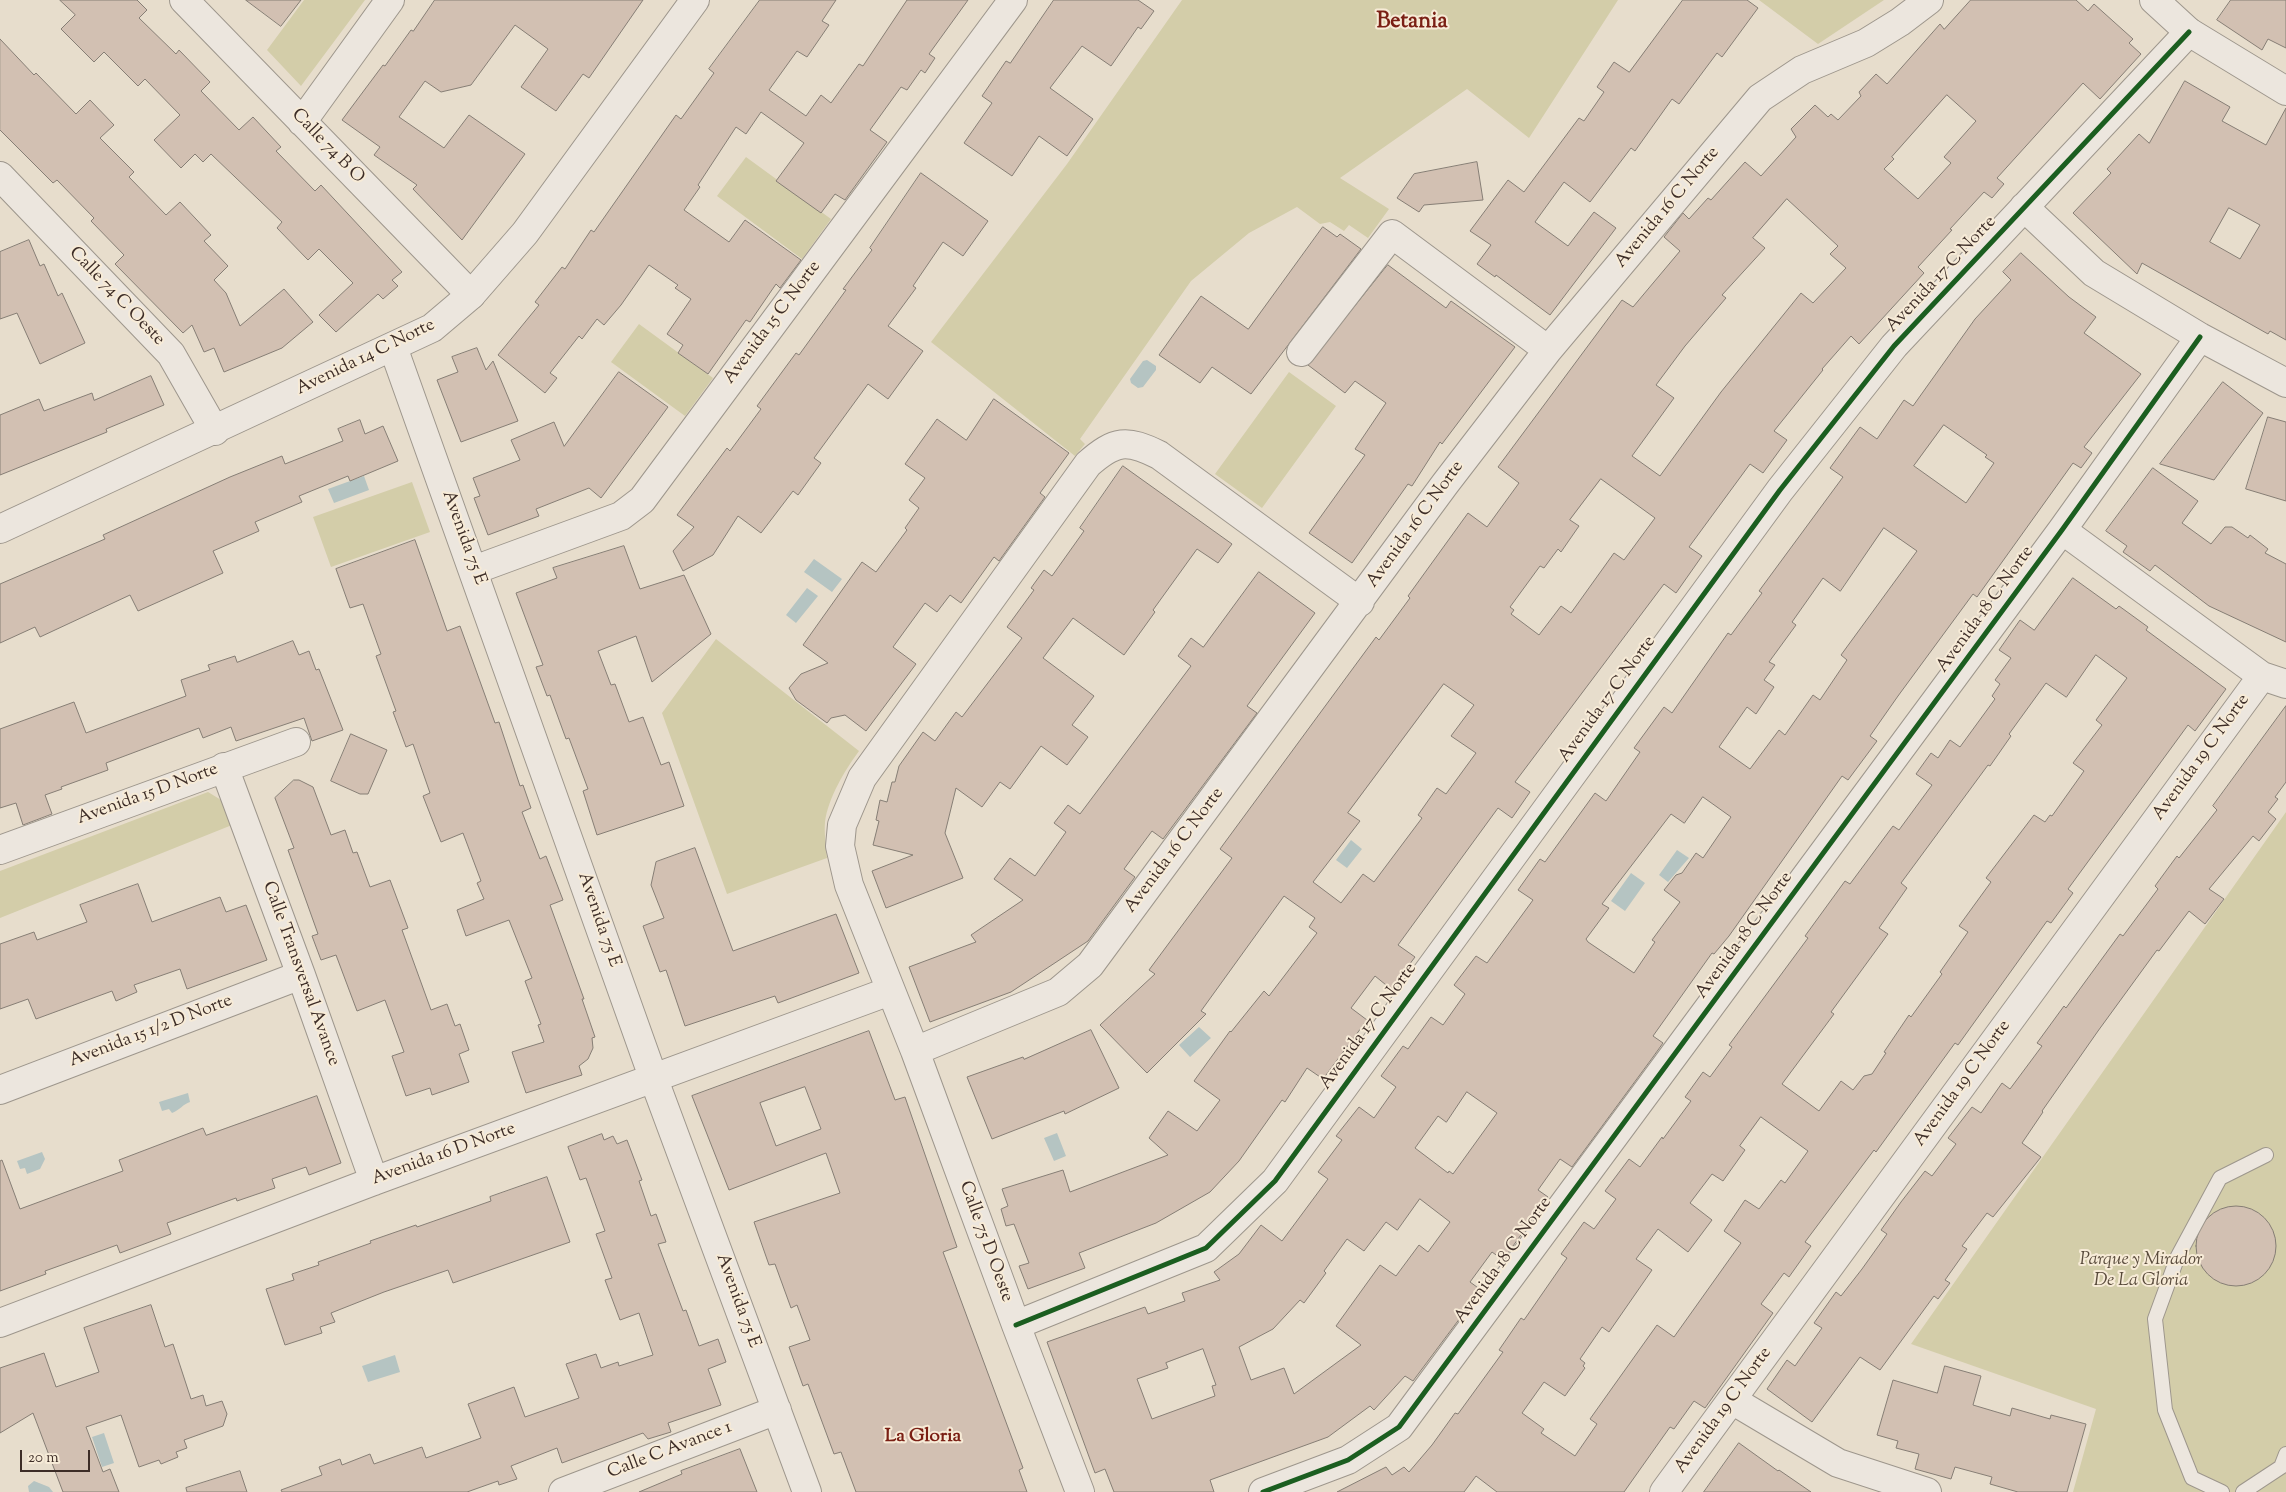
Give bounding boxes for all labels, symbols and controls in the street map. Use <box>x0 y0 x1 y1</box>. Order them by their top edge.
district label: Betania <box>1376 10 1448 36</box>
street label: Calle 74 B O <box>286 105 368 189</box>
street label: Avenida 16 C Norte <box>1611 143 1725 273</box>
street label: Avenida 17 C Norte <box>1882 212 2002 338</box>
street label: Calle 74 C Oeste <box>63 243 169 351</box>
street label: Avenida 15 C Norte <box>720 257 826 389</box>
street label: Avenida 14 C Norte <box>293 315 439 401</box>
street label: Avenida 16 C Norte <box>1363 457 1469 593</box>
street label: Avenida 75 E <box>436 488 490 588</box>
street label: Avenida 18 C Norte <box>1933 542 2039 678</box>
street label: Avenida 17 C Norte <box>1555 632 1661 768</box>
street label: Avenida 19 C Norte <box>2149 691 2255 825</box>
street label: Avenida 15 D Norte <box>75 759 221 831</box>
street label: Avenida 16 C Norte <box>1121 784 1229 918</box>
street label: Avenida 18 C Norte <box>1692 868 1798 1004</box>
street label: Avenida 75 E <box>572 870 624 970</box>
street label: Calle Transversal Avance <box>256 879 344 1069</box>
street label: Avenida 17 C Norte <box>1316 959 1422 1095</box>
street label: Avenida 15 1/2 D Norte <box>66 991 236 1073</box>
street label: Avenida 19 C Norte <box>1910 1017 2016 1151</box>
street label: Avenida 16 D Norte <box>369 1119 519 1191</box>
street label: Calle 75 D Oeste <box>953 1179 1017 1305</box>
street label: Avenida 18 C Norte <box>1451 1193 1557 1329</box>
park label: Parque y Mirador De La Gloria <box>2080 1250 2202 1292</box>
street label: Avenida 75 E <box>710 1251 764 1351</box>
street label: Avenida 19 C Norte <box>1671 1344 1777 1478</box>
street label: Calle C Avance 1 <box>605 1417 735 1485</box>
district label: La Gloria <box>885 1427 961 1449</box>
scale bar <box>22 1440 92 1472</box>
text: 20 m <box>28 1448 59 1469</box>

